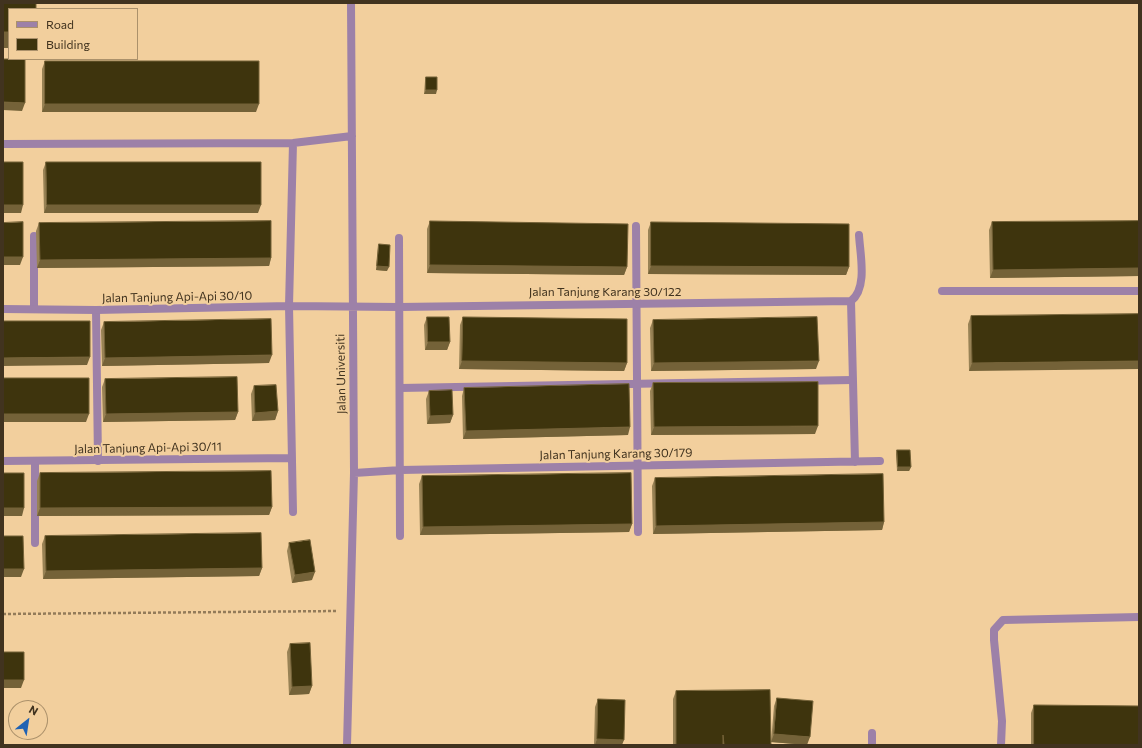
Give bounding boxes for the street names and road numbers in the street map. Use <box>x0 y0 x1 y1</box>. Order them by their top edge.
street label: Jalan Tanjung Karang 30/122 <box>529 285 681 299</box>
street label: Jalan Tanjung Api-Api 30/10 <box>102 288 252 306</box>
street label: Jalan Universiti <box>333 334 349 414</box>
street label: Jalan Tanjung Api-Api 30/11 <box>74 440 222 456</box>
street label: Jalan Tanjung Karang 30/179 <box>539 445 693 463</box>

